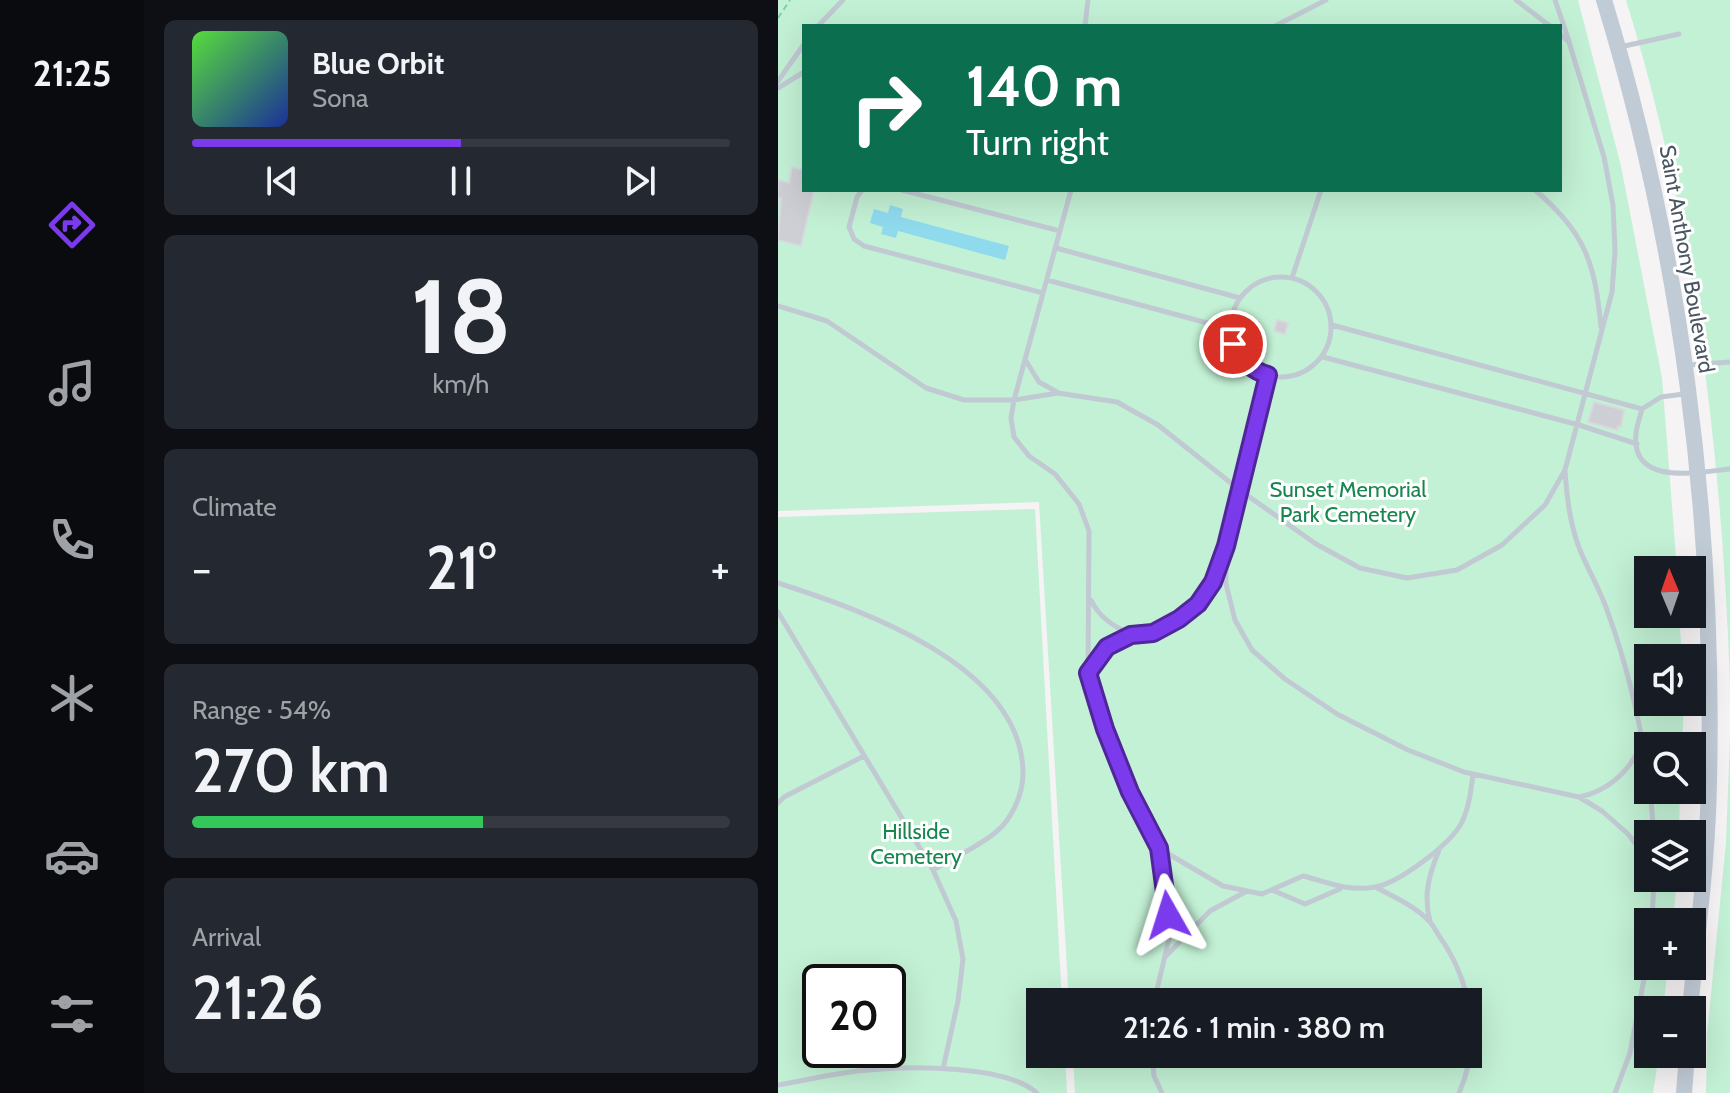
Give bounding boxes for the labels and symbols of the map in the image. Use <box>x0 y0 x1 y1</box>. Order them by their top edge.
street label: Saint Anthony Boulevard <box>1654 143 1720 375</box>
pin <box>1199 310 1267 378</box>
park label: Sunset Memorial Park Cemetery <box>1270 476 1427 528</box>
north arrow <box>1634 556 1706 628</box>
park label: Hillside Cemetery <box>870 818 962 870</box>
position arrow <box>1126 873 1210 957</box>
speed limit sign: 20 <box>802 964 906 1068</box>

